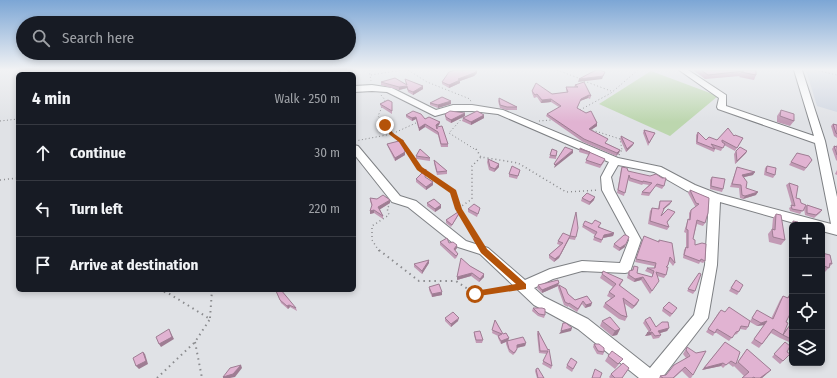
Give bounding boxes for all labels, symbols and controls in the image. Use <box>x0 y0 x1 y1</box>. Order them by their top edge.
search box <box>16 16 356 60</box>
icon: search <box>30 27 52 49</box>
text: Search here <box>62 29 134 47</box>
text: 4 min <box>32 88 71 109</box>
text: Walk · 250 m <box>275 91 340 106</box>
route end <box>376 116 394 134</box>
icon: ahead <box>32 142 54 164</box>
text: Continue <box>70 144 126 162</box>
text: 30 m <box>314 145 340 160</box>
icon: left <box>32 198 54 220</box>
text: Turn left <box>70 200 123 218</box>
text: 220 m <box>309 201 340 216</box>
map controls <box>789 222 825 366</box>
button: + <box>789 222 825 258</box>
icon: arrive <box>32 254 54 276</box>
text: Arrive at destination <box>70 256 198 274</box>
button: − <box>789 258 825 294</box>
route start <box>466 285 484 303</box>
button: locate <box>789 294 825 330</box>
button: layers <box>789 330 825 366</box>

